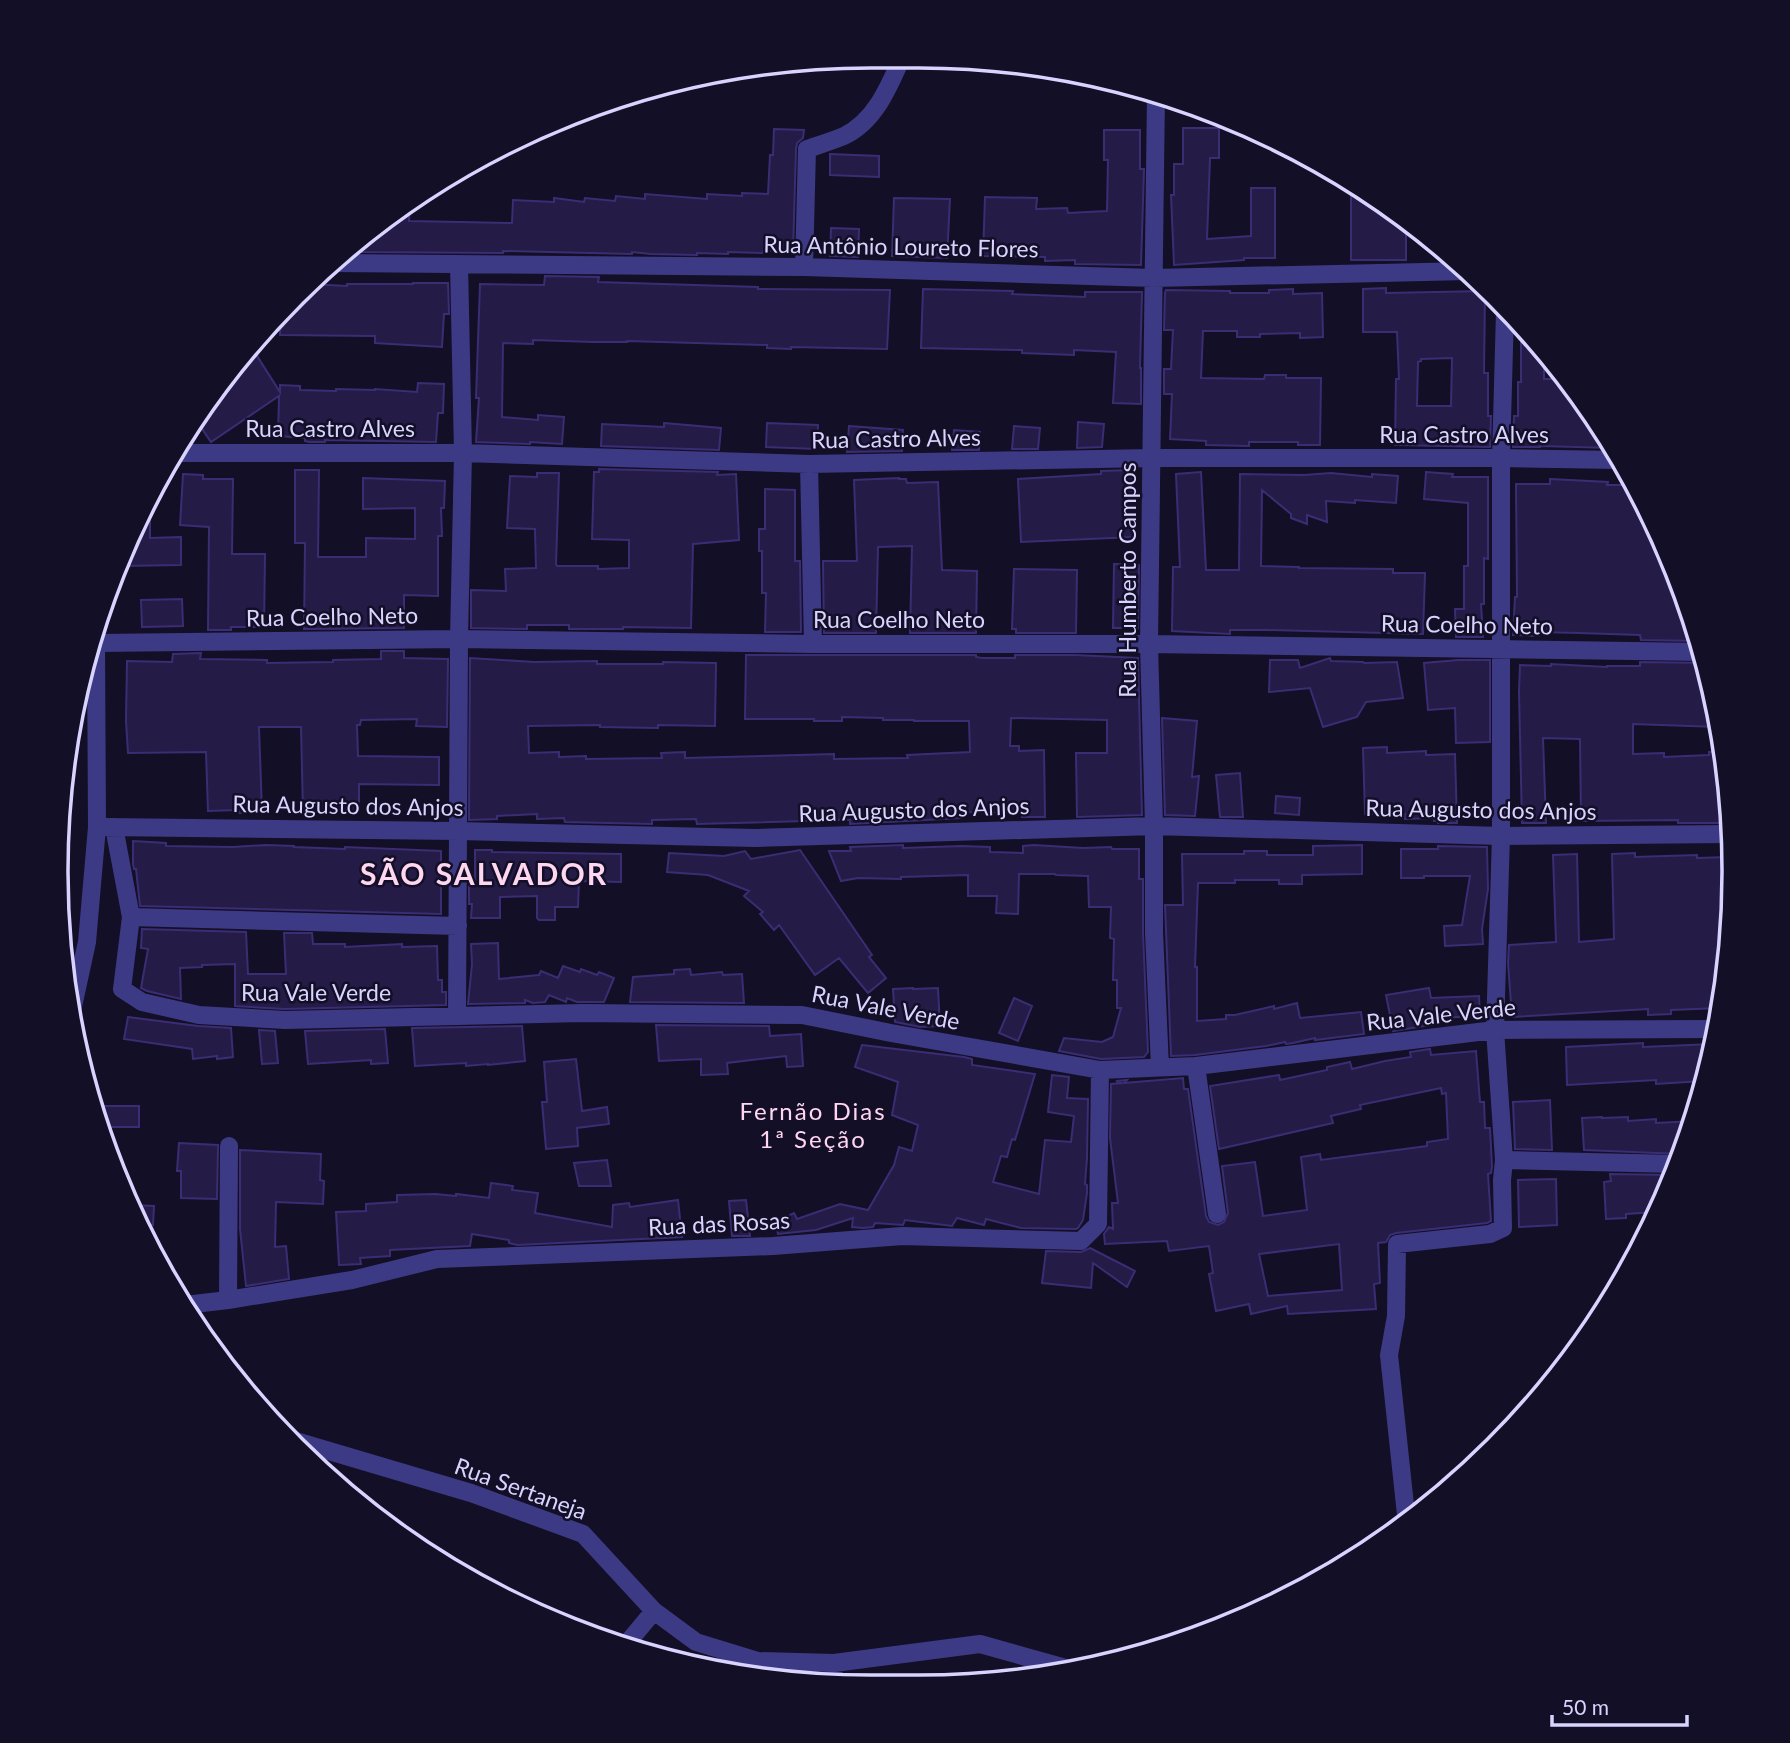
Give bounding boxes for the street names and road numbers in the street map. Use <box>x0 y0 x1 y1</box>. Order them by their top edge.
street label: Rua Antônio Loureto Flores <box>763 230 1039 262</box>
street label: Rua Castro Alves <box>245 414 415 442</box>
street label: Rua Castro Alves <box>1379 420 1549 448</box>
street label: Rua Castro Alves <box>811 423 981 453</box>
street label: Rua Humberto Campos <box>1113 462 1141 698</box>
street label: Rua Coelho Neto <box>246 601 418 631</box>
street label: Rua Coelho Neto <box>813 605 985 633</box>
street label: Rua Coelho Neto <box>1381 609 1553 639</box>
street label: Rua Augusto dos Anjos <box>232 789 464 821</box>
street label: Rua Augusto dos Anjos <box>798 791 1030 827</box>
street label: Rua Augusto dos Anjos <box>1365 793 1597 825</box>
street label: Rua Vale Verde <box>241 978 391 1006</box>
street label: Rua Vale Verde <box>810 979 962 1035</box>
street label: Rua Vale Verde <box>1365 992 1517 1036</box>
street label: Rua das Rosas <box>647 1205 791 1241</box>
street label: Rua Sertaneja <box>451 1451 591 1525</box>

